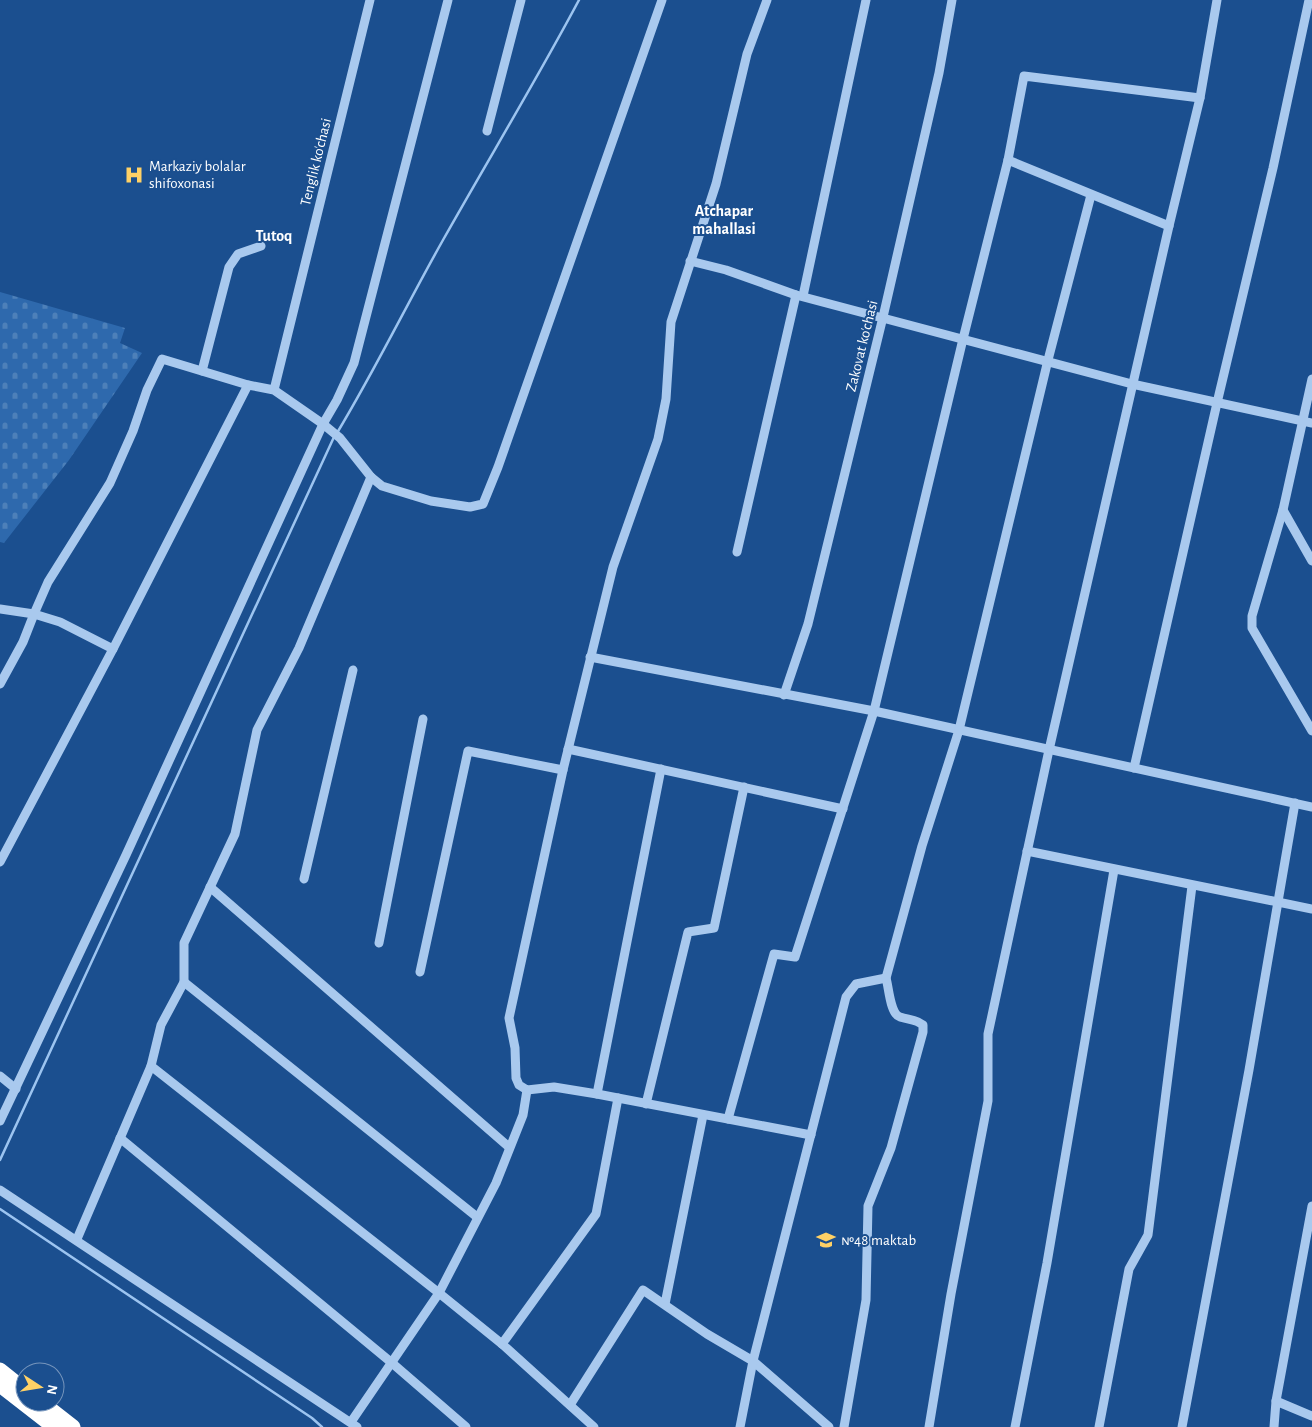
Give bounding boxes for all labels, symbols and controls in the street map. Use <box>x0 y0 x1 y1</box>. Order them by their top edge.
street label: Tenglik ko'chasi <box>298 117 334 207</box>
place label: Markaziy bolalar shifoxonasi <box>149 159 246 191</box>
hospital icon: Markaziy bolalar shifoxonasi <box>123 164 145 186</box>
district label: Atchapar mahallasi <box>692 203 756 237</box>
district label: Tutoq <box>256 228 292 244</box>
street label: Zakovat ko'chasi <box>843 299 881 393</box>
school or university icon: №48 maktab <box>815 1229 837 1251</box>
place label: №48 maktab <box>841 1233 916 1248</box>
north arrow <box>15 1362 65 1412</box>
text: N <box>44 1383 60 1396</box>

